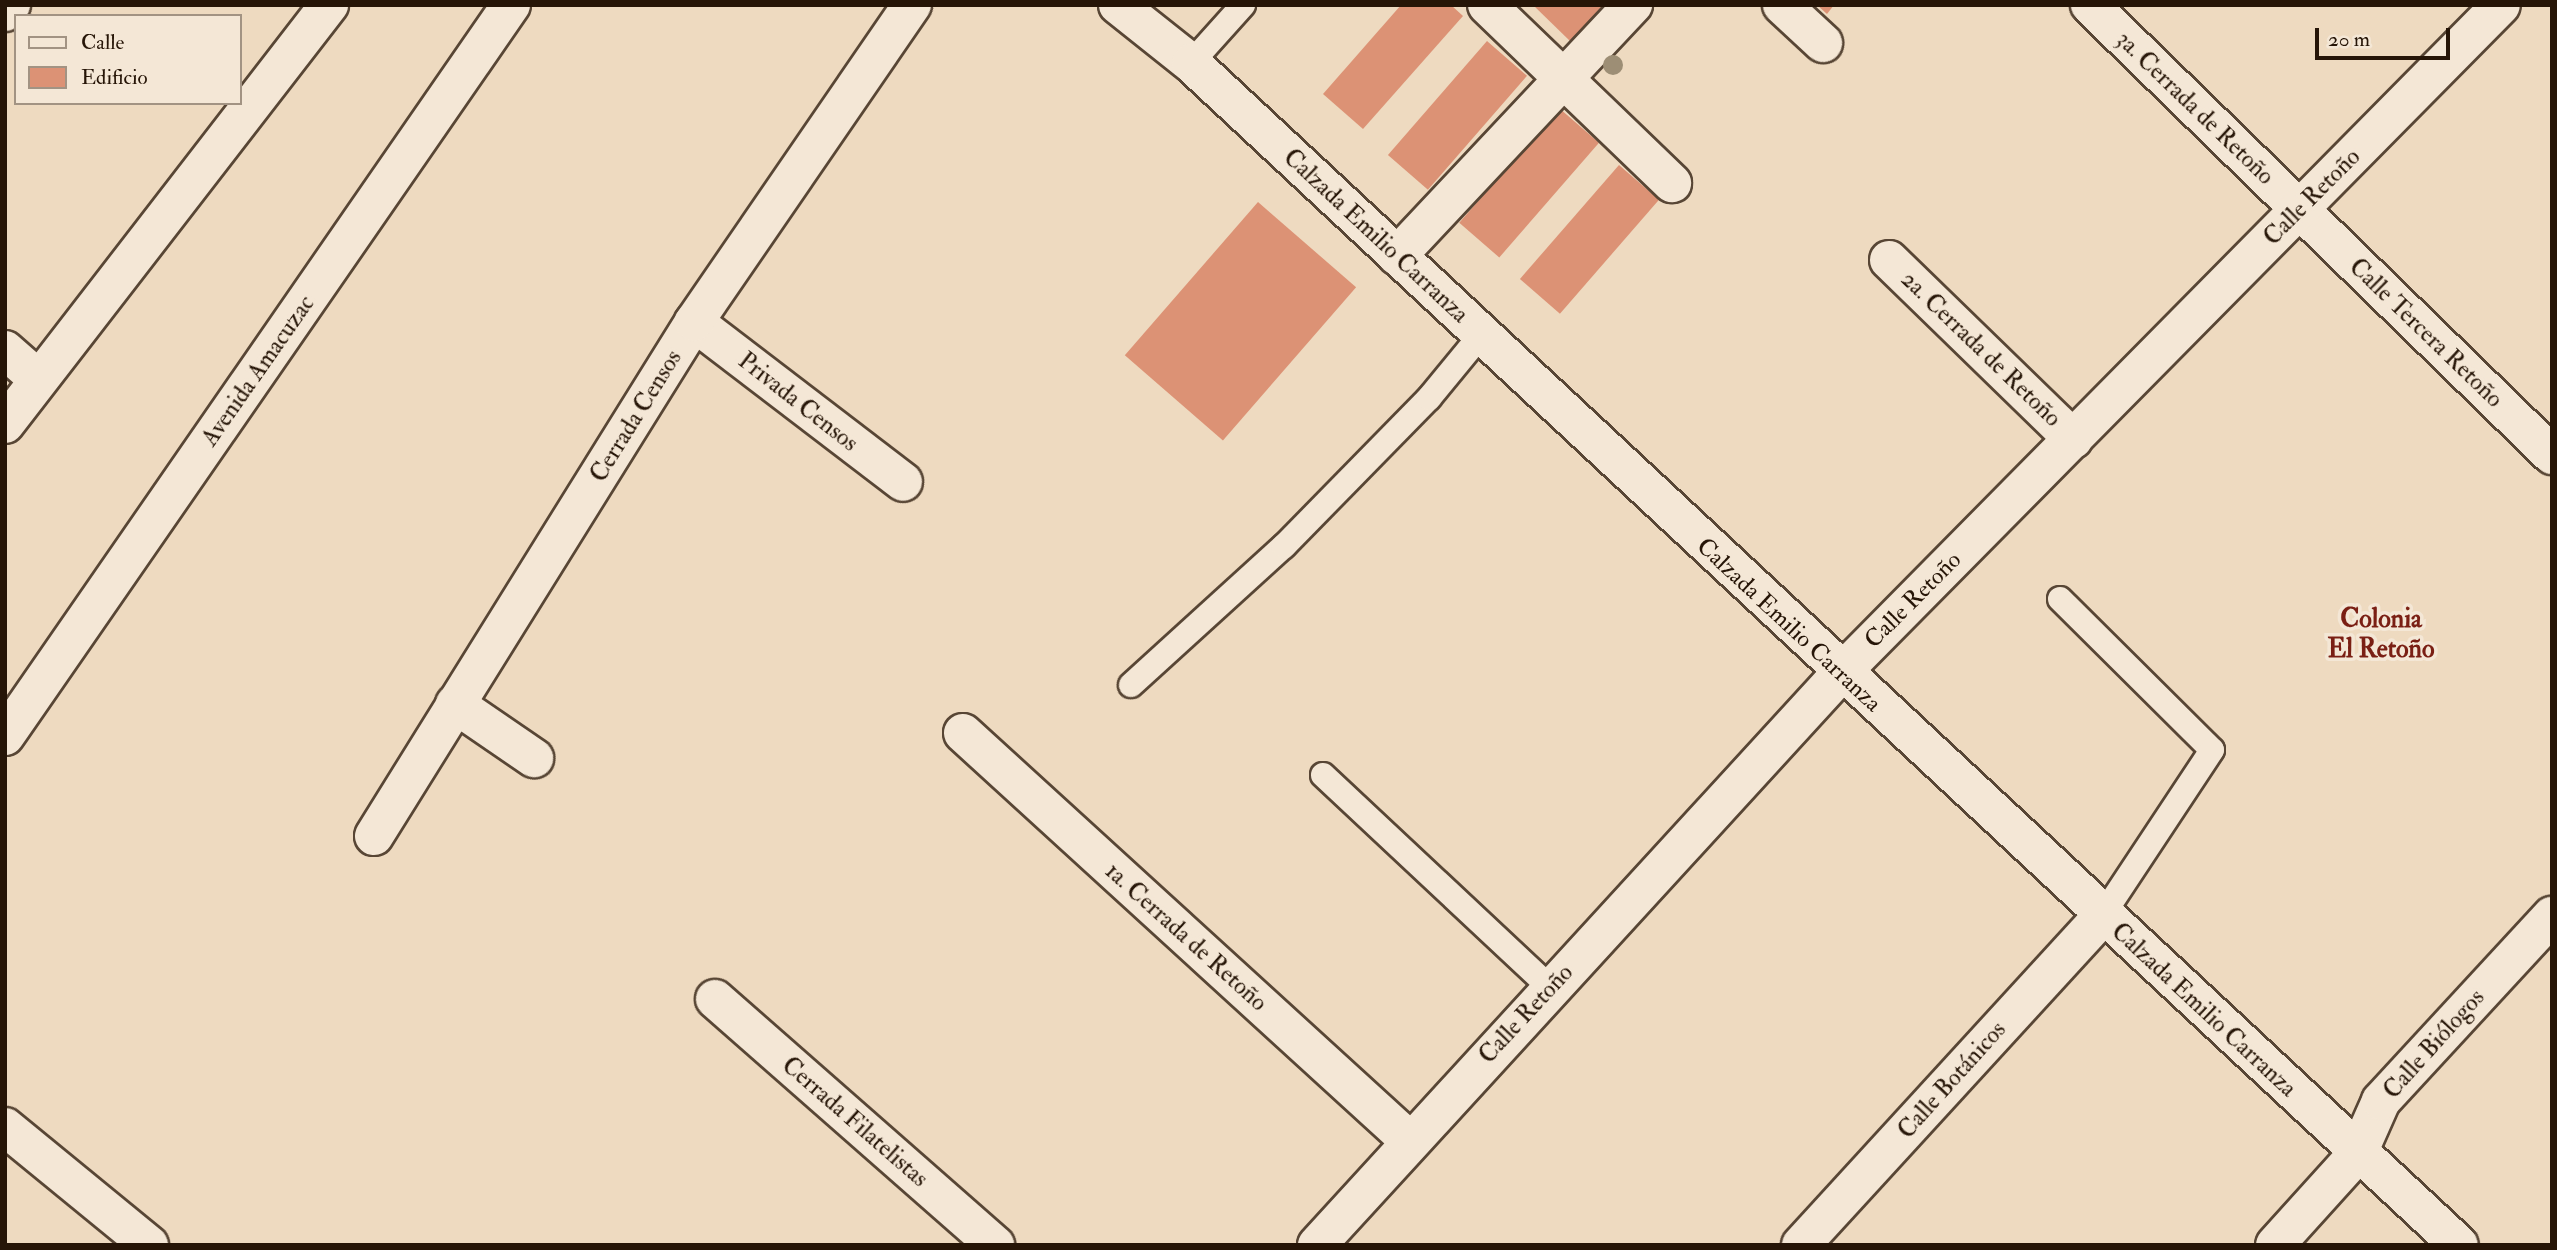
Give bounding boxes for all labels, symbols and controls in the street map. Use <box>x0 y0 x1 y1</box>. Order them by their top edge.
legend <box>14 14 242 105</box>
scale bar <box>2319 14 2454 58</box>
street label: 3a. Cerrada de Retoño <box>2110 25 2280 191</box>
text: 20 m <box>2328 26 2370 53</box>
text: Calle <box>81 29 124 56</box>
text: Edificio <box>81 64 148 91</box>
street label: Calzada Emilio Carranza <box>1278 143 1474 329</box>
street label: Calle Retoño <box>2258 143 2366 251</box>
street label: Calle Tercera Retoño <box>2343 252 2509 414</box>
street label: 2a. Cerrada de Retoño <box>1895 265 2067 433</box>
street label: Avenida Amacuzac <box>195 290 321 452</box>
street label: Cerrada Censos <box>584 345 688 487</box>
street label: Privada Censos <box>732 346 864 458</box>
street label: Calzada Emilio Carranza <box>1691 532 1887 718</box>
street label: Calle Retoño <box>1859 546 1967 654</box>
district label: Colonia El Retoño <box>2328 604 2434 666</box>
street label: 1a. Cerrada de Retoño <box>1099 857 1273 1017</box>
street label: Calzada Emilio Carranza <box>2106 917 2302 1103</box>
street label: Calle Retoño <box>1473 959 1579 1069</box>
street label: Calle Biólogos <box>2377 983 2491 1105</box>
street label: Calle Botánicos <box>1892 1016 2012 1144</box>
street label: Cerrada Filatelistas <box>776 1051 934 1193</box>

